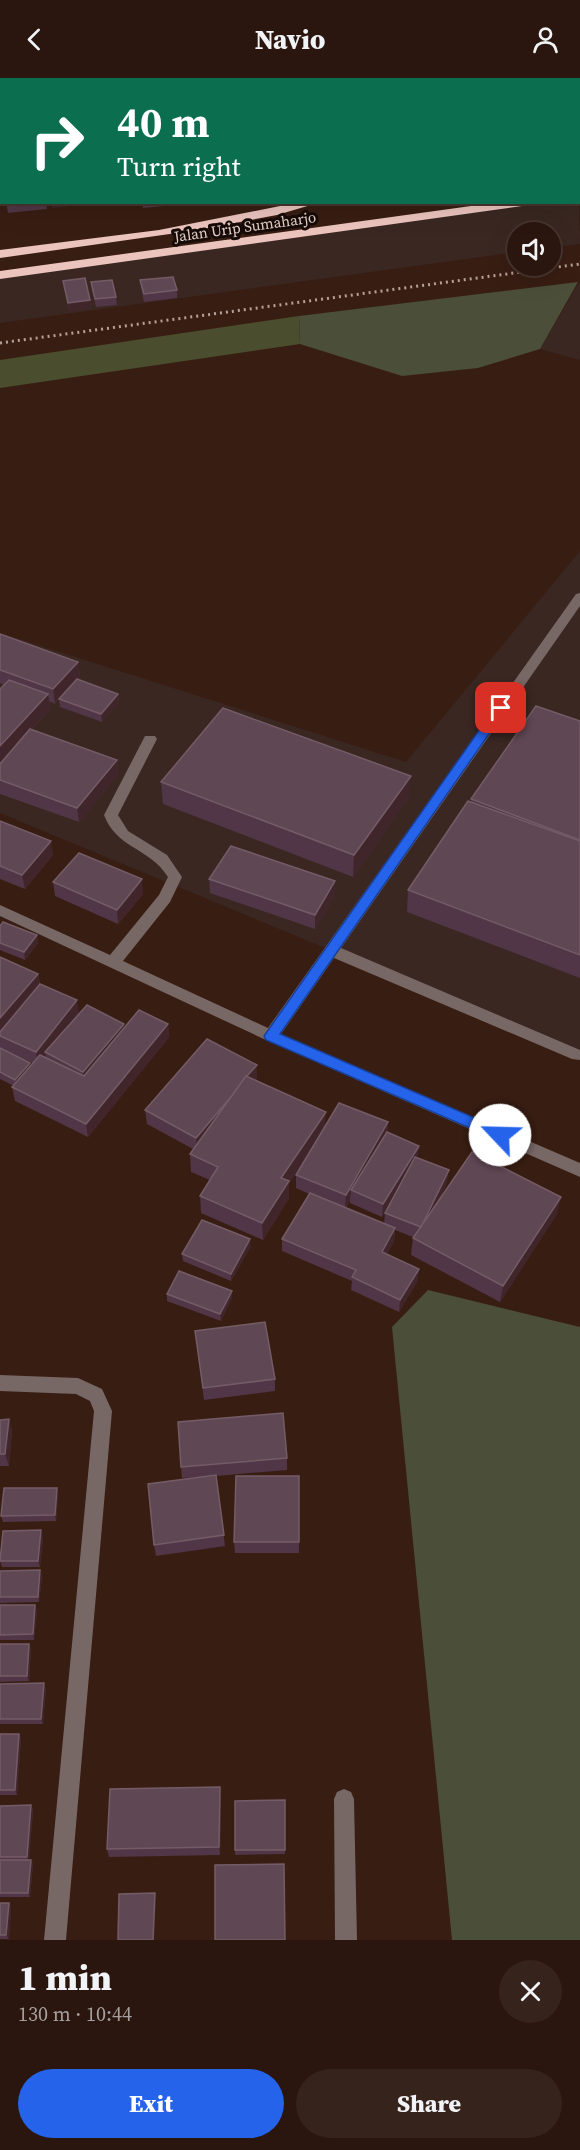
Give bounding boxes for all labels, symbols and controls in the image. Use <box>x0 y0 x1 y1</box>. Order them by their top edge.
text: Navio <box>255 21 325 58</box>
icon: back <box>18 23 51 56</box>
icon: person <box>529 23 562 56</box>
text: 40 m <box>117 93 210 151</box>
icon: right <box>18 102 96 180</box>
text: Turn right <box>117 148 241 185</box>
street label: Jalan Urip Sumaharjo <box>171 206 317 247</box>
map controls <box>507 222 561 276</box>
button: sound <box>507 222 561 276</box>
pin <box>475 682 526 733</box>
icon: arrive <box>484 691 517 724</box>
position arrow <box>468 1103 532 1167</box>
text: 1 min <box>18 1953 112 2002</box>
button: close <box>499 1960 562 2023</box>
text: 130 m · 10:44 <box>18 2000 132 2028</box>
button: Exit <box>18 2069 284 2138</box>
button: Share <box>296 2069 562 2138</box>

